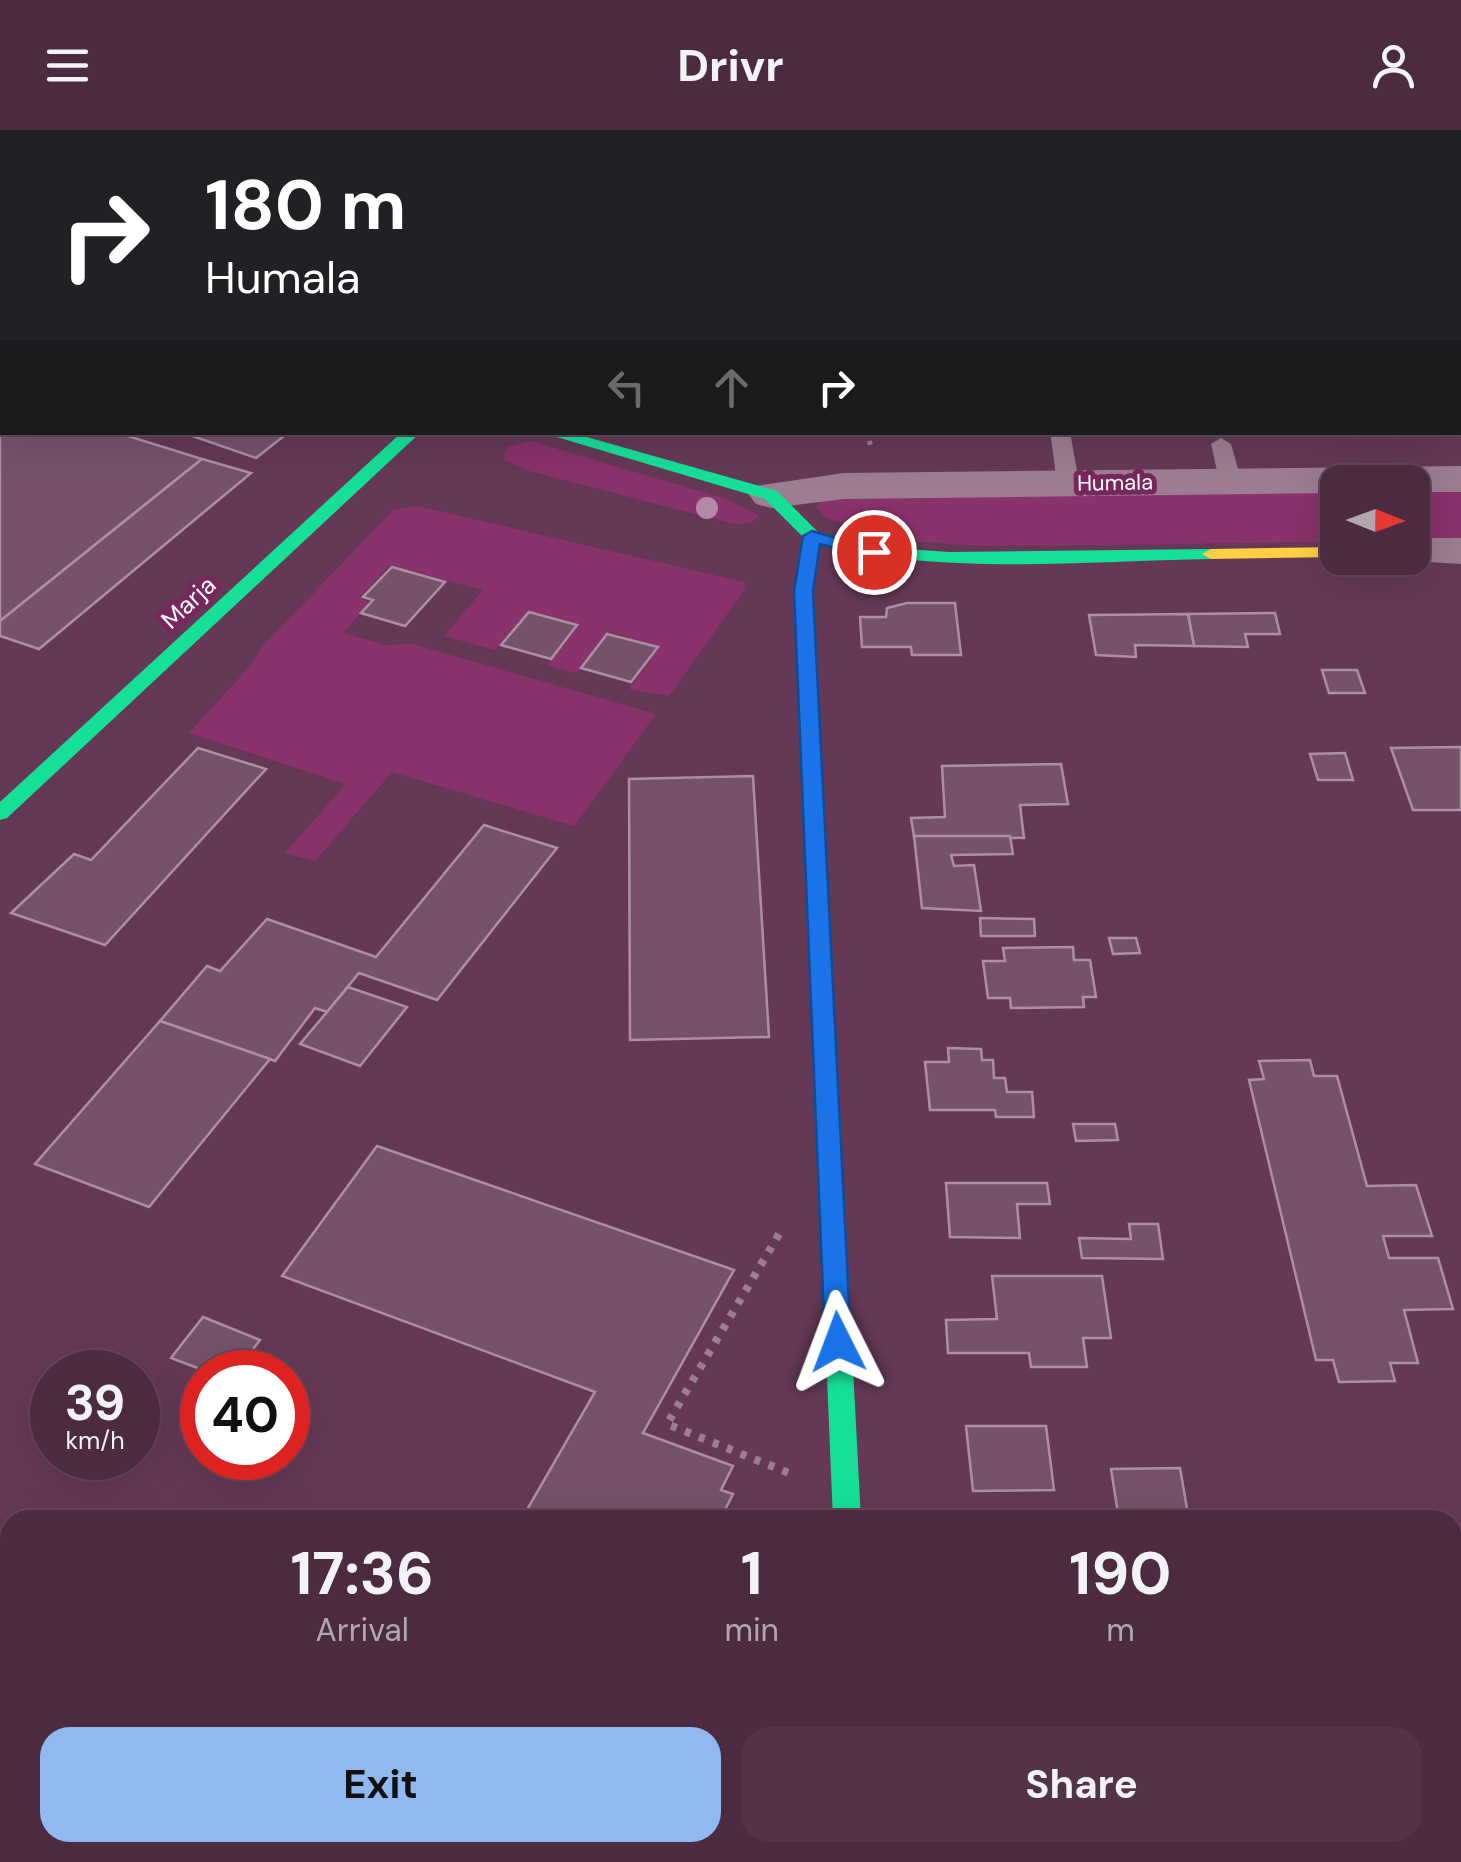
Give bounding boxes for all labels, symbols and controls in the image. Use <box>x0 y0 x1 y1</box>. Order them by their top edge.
text: Drivr <box>677 36 784 95</box>
icon: menu <box>40 38 95 93</box>
icon: person <box>1366 38 1421 93</box>
text: 180 m <box>205 160 406 251</box>
icon: right <box>40 170 170 300</box>
text: Humala <box>205 248 361 307</box>
icon: left <box>599 360 654 415</box>
icon: ahead <box>704 360 759 415</box>
icon: right <box>809 360 864 415</box>
north arrow <box>1320 465 1430 575</box>
map controls <box>1320 465 1430 575</box>
street label: Humala <box>1077 467 1153 498</box>
pin <box>832 510 917 595</box>
icon: arrive <box>847 525 902 580</box>
street label: Marja <box>154 569 223 636</box>
position arrow <box>786 1290 890 1394</box>
speed limit sign: 40 <box>180 1350 310 1480</box>
text: 39 <box>65 1370 125 1436</box>
text: km/h <box>65 1424 125 1457</box>
text: 17:36 <box>290 1534 434 1613</box>
text: 1 <box>741 1534 763 1613</box>
text: 190 <box>1069 1534 1172 1613</box>
text: Arrival <box>316 1609 409 1651</box>
text: min <box>724 1609 779 1651</box>
text: m <box>1106 1609 1135 1651</box>
button: Exit <box>40 1727 721 1842</box>
button: Share <box>741 1727 1422 1842</box>

